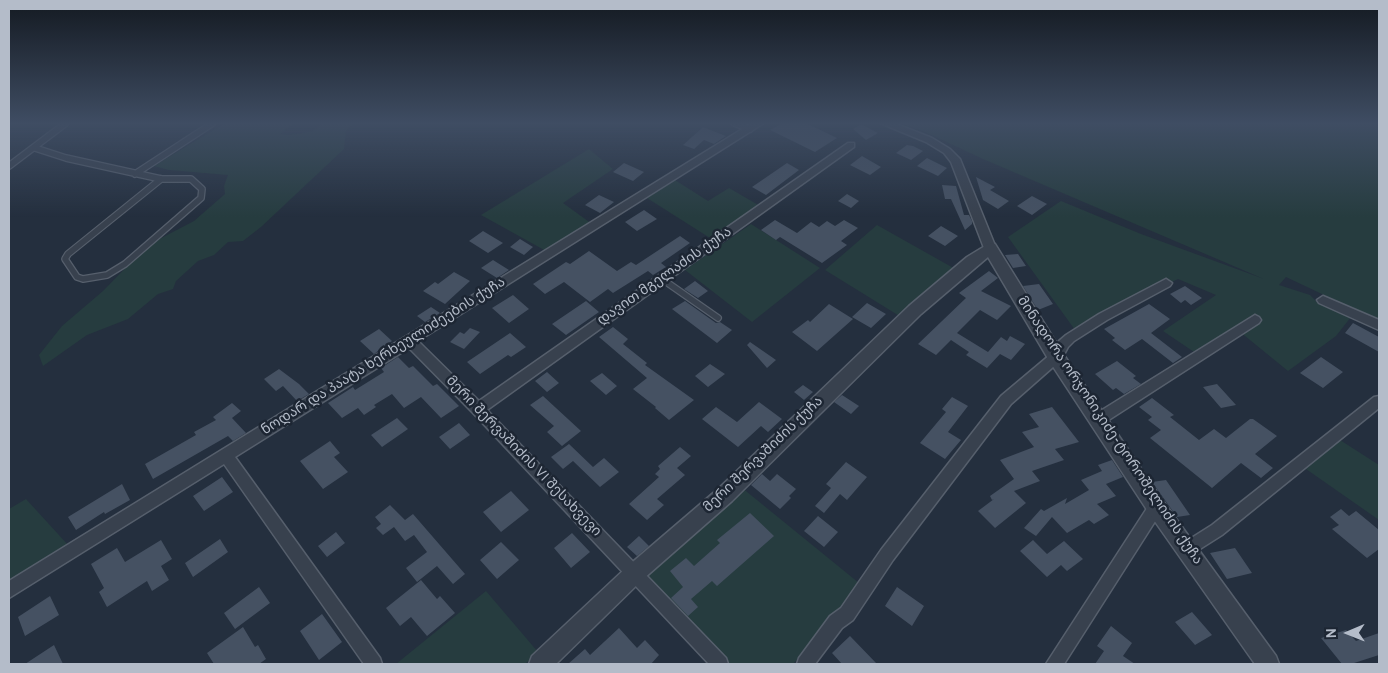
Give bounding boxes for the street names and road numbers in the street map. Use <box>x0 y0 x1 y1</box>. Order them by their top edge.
street label: დავით მგელაძის ქუჩა <box>595 224 735 330</box>
street label: ნოდარ და პაატა ხერხეულიძეების ქუჩა <box>259 275 509 439</box>
street label: მინადორა ორჯონიკიძე-ტოროშელიძის ქუჩა <box>1013 294 1205 568</box>
street label: მერი შერვაშიძის VI შესახვევი <box>442 373 604 541</box>
street label: მერი შერვაშიძის ქუჩა <box>701 394 827 516</box>

